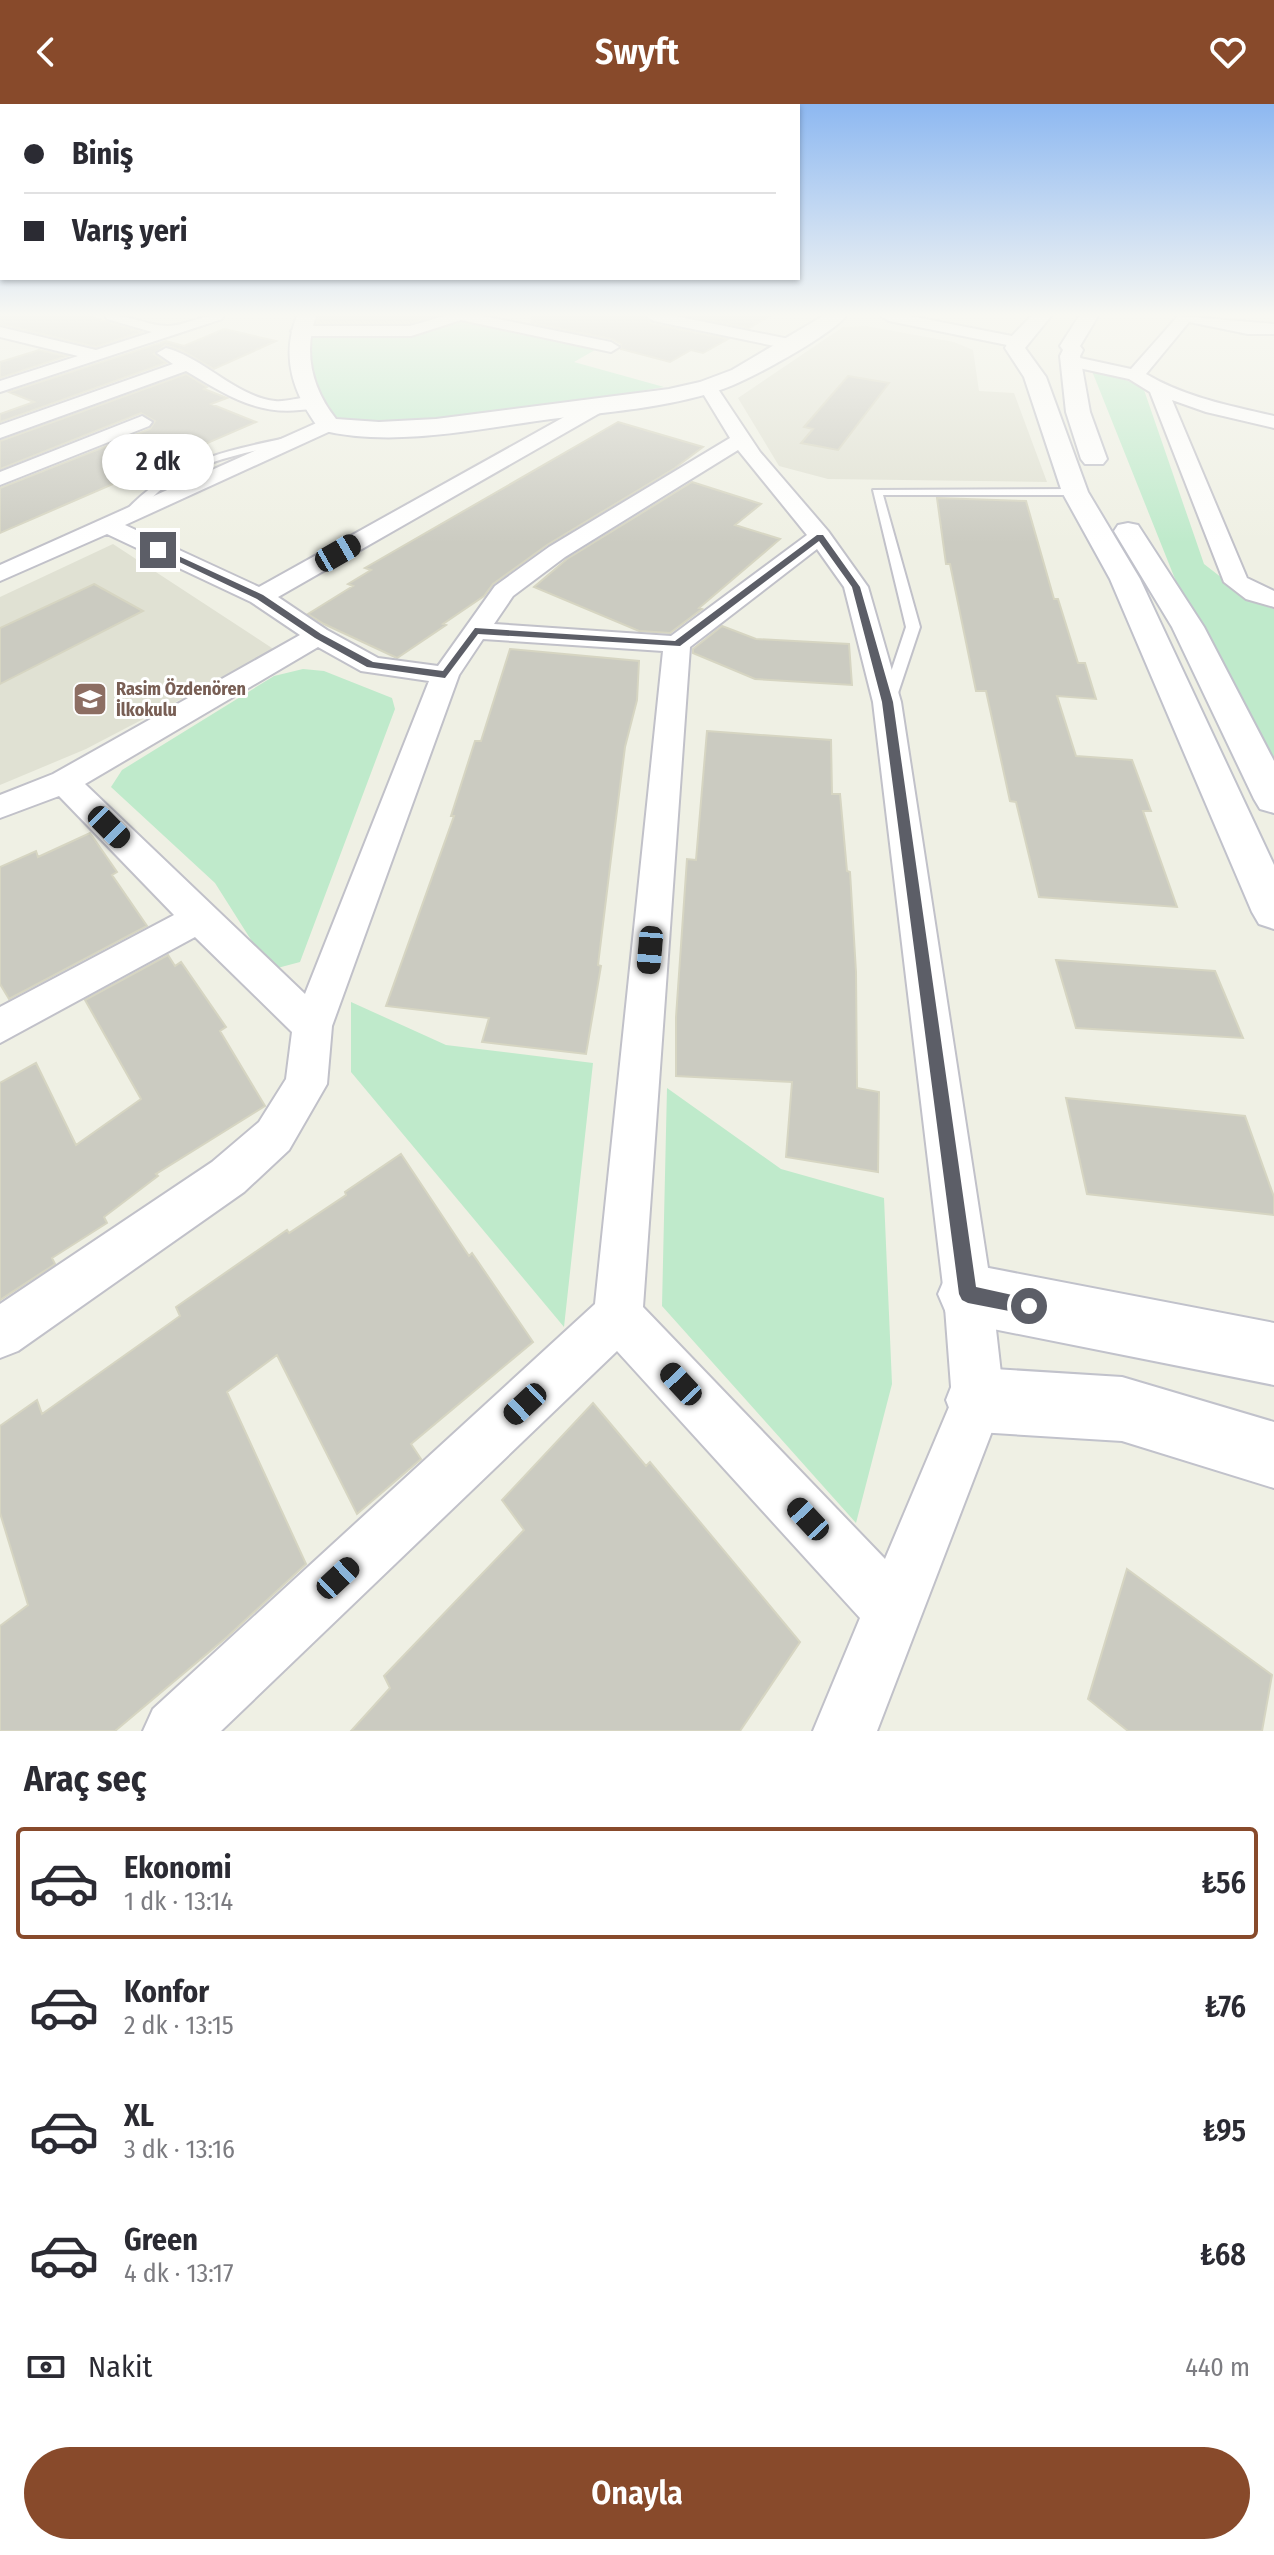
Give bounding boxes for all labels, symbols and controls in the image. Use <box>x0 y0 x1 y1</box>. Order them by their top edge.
icon: back <box>24 30 68 74</box>
text: Swyft <box>595 30 679 74</box>
icon: heart <box>1206 30 1250 74</box>
text: Biniş <box>72 136 133 172</box>
text: Varış yeri <box>72 213 188 249</box>
callout: 2 dk <box>102 434 214 490</box>
text: 2 dk <box>136 446 180 477</box>
car <box>311 531 365 575</box>
route end <box>140 532 176 568</box>
place label: Rasim Özdenören İlkokulu <box>116 678 246 721</box>
school or university icon: Rasim Özdenören İlkokulu <box>71 680 109 718</box>
car <box>84 802 134 852</box>
car <box>636 925 664 975</box>
route start <box>1011 1288 1047 1324</box>
car <box>656 1358 706 1410</box>
car <box>499 1379 551 1429</box>
car <box>783 1493 833 1545</box>
car <box>312 1553 364 1603</box>
text: Araç seç <box>24 1757 146 1801</box>
icon: car <box>28 1847 100 1919</box>
text: Ekonomi <box>124 1850 232 1886</box>
text: ₺56 <box>1201 1865 1246 1901</box>
text: 1 dk · 13:14 <box>124 1886 233 1917</box>
icon: car <box>28 1971 100 2043</box>
text: Konfor <box>124 1974 209 2010</box>
text: ₺76 <box>1204 1989 1246 2025</box>
text: 2 dk · 13:15 <box>124 2010 234 2041</box>
icon: car <box>28 2095 100 2167</box>
text: XL <box>124 2098 154 2134</box>
text: ₺95 <box>1202 2113 1246 2149</box>
text: 3 dk · 13:16 <box>124 2134 235 2165</box>
icon: car <box>28 2219 100 2291</box>
text: Green <box>124 2222 198 2258</box>
text: ₺68 <box>1200 2237 1246 2273</box>
text: 4 dk · 13:17 <box>124 2258 233 2289</box>
icon: cash <box>24 2345 68 2389</box>
text: Nakit <box>88 2349 152 2385</box>
text: 440 m <box>1185 2352 1250 2383</box>
button: Onayla <box>24 2447 1250 2539</box>

